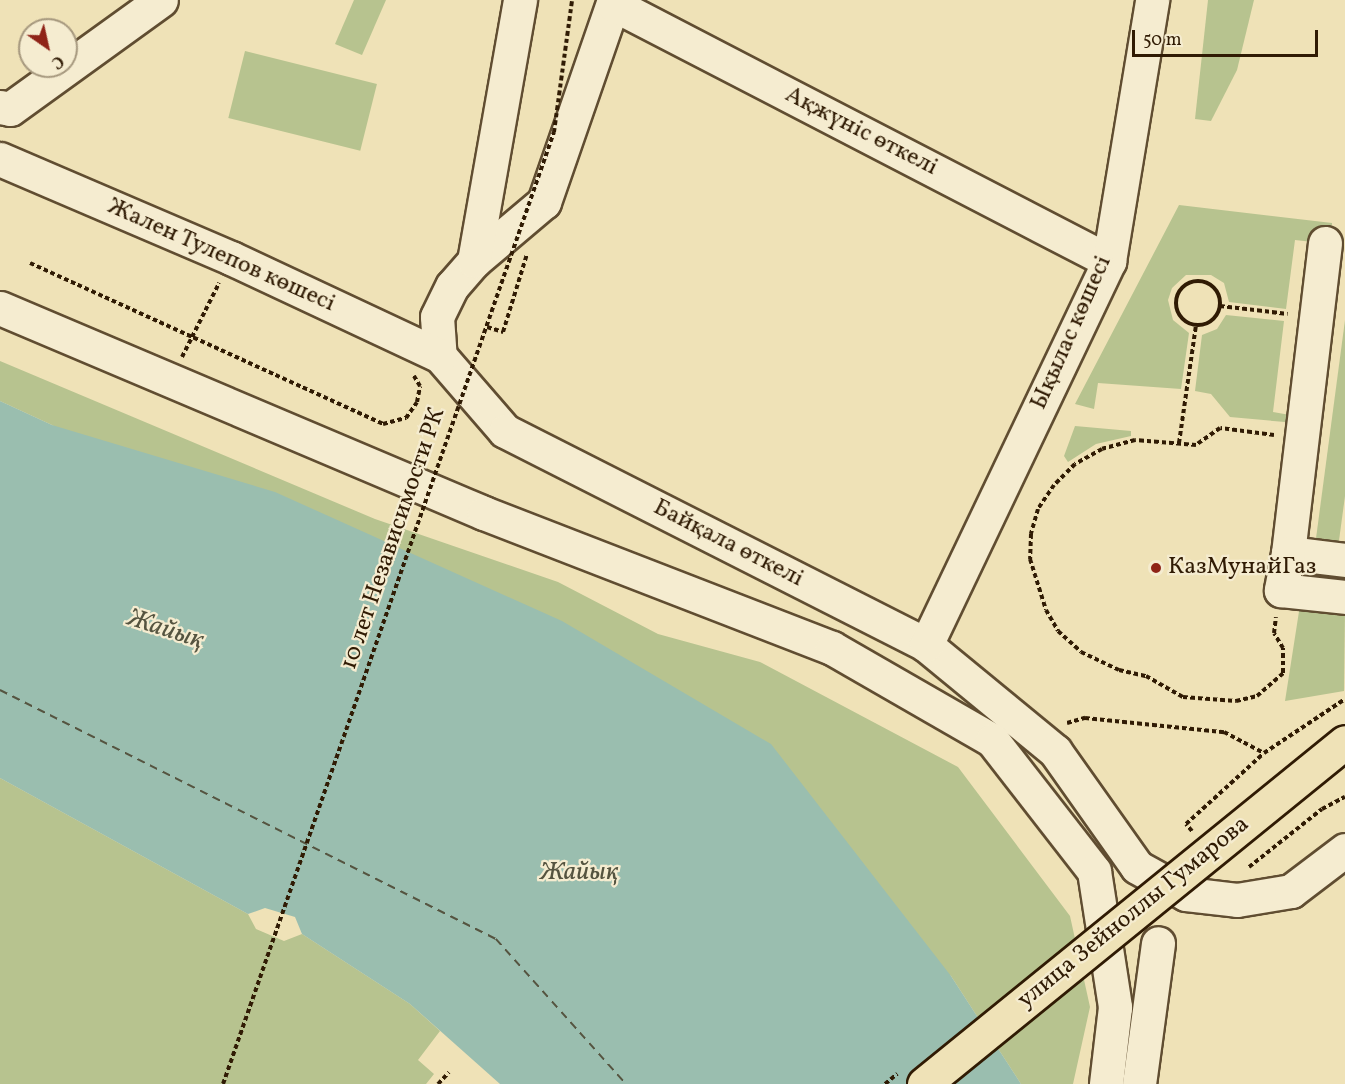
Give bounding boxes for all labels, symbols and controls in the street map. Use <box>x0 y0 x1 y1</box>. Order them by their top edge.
north arrow <box>18 18 78 78</box>
scale bar <box>1135 18 1321 56</box>
text: 50 m <box>1143 28 1182 53</box>
text: С <box>47 49 67 73</box>
street label: Ақжүніс өткелі <box>780 81 942 183</box>
street label: Жален Тулепов көшесі <box>102 193 340 319</box>
street label: Ықылас көшесі <box>1025 252 1119 414</box>
street label: 10 лет Независимости РК <box>336 404 452 674</box>
street label: Байқала өткелі <box>648 494 808 594</box>
place label: КазМунайГаз <box>1168 554 1316 582</box>
marker: КазМунайГаз <box>1149 561 1163 575</box>
water label: Жайық <box>123 603 207 657</box>
street label: улица Зейноллы Гумарова <box>1012 811 1256 1015</box>
water label: Жайық <box>540 857 618 889</box>

